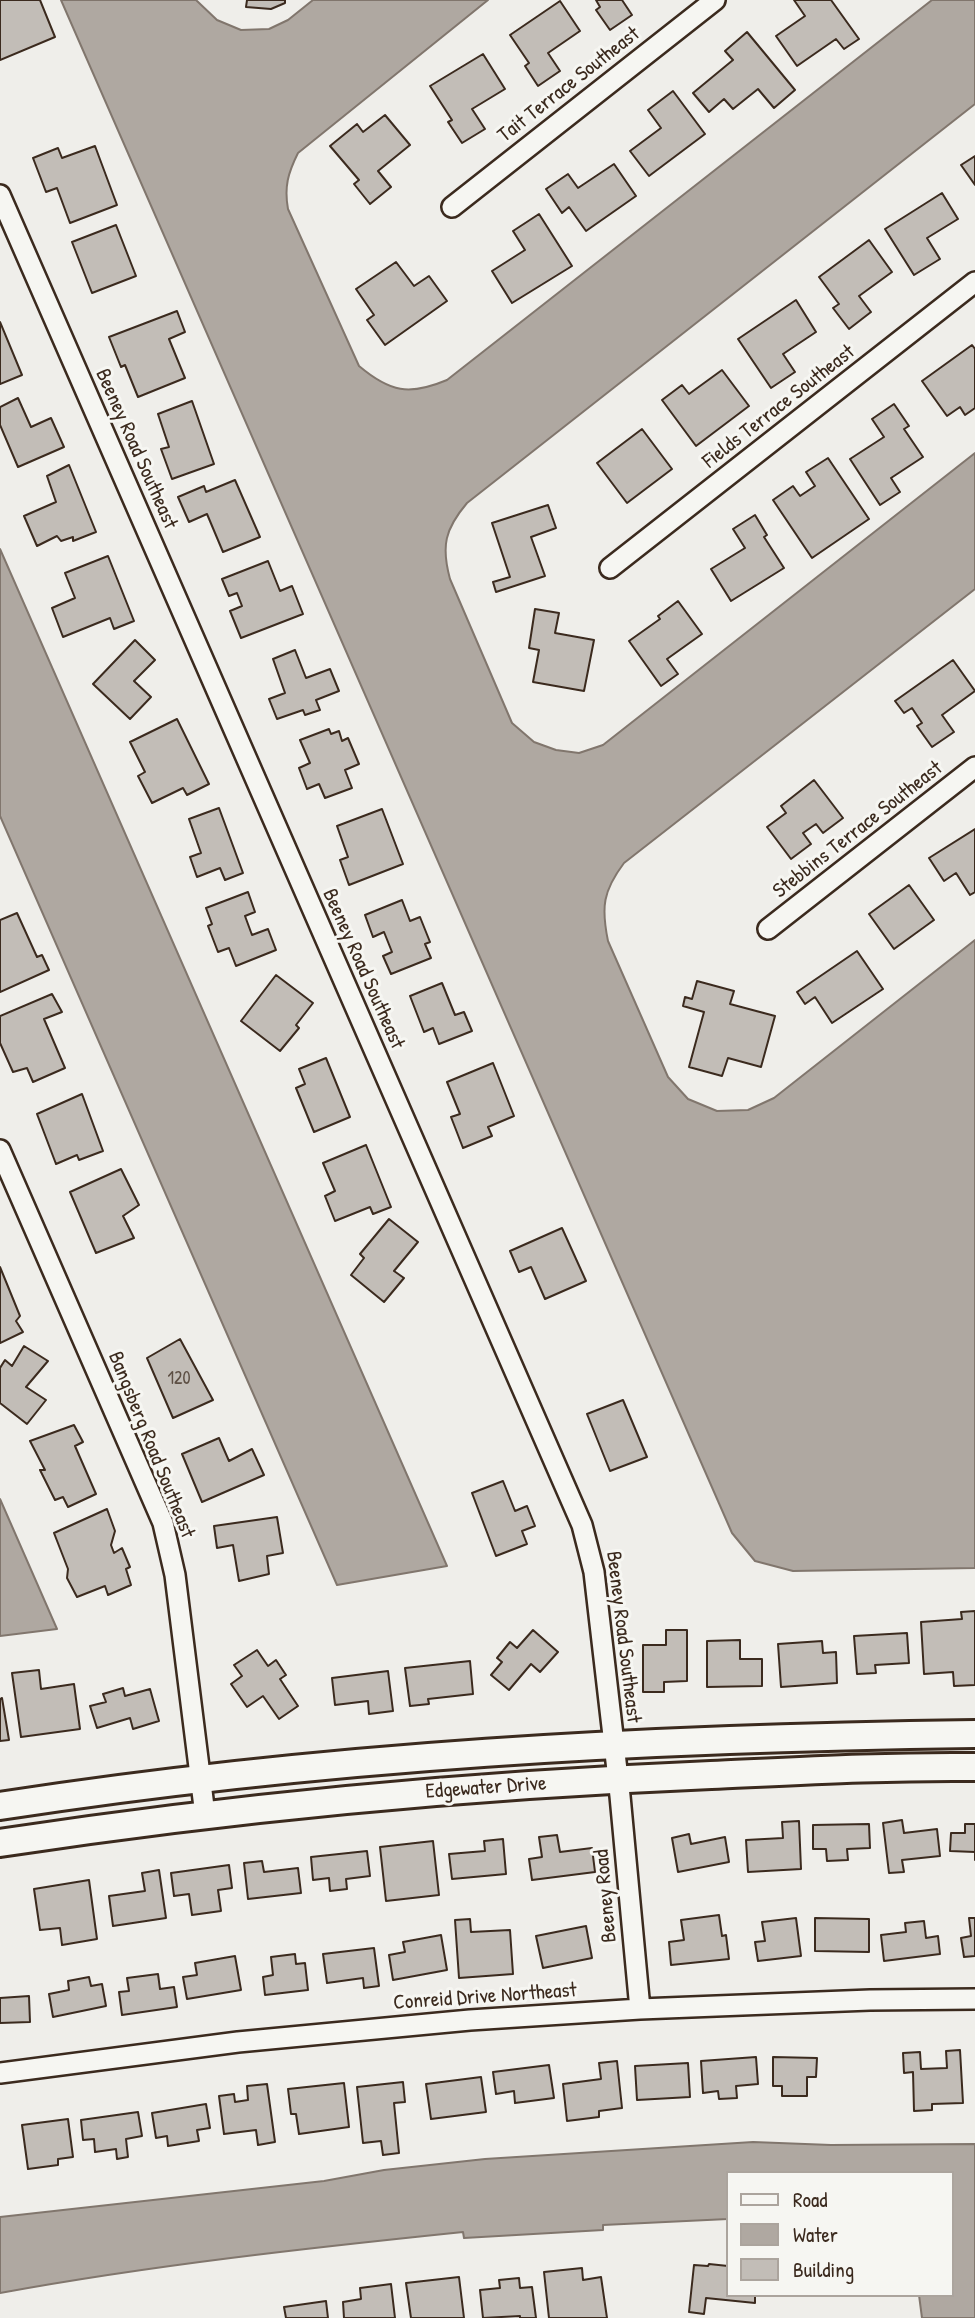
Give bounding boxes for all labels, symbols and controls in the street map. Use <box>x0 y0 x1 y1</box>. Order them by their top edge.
street label: Tait Terrace Southeast <box>493 22 645 148</box>
street label: Fields Terrace Southeast <box>698 340 860 474</box>
street label: Beeney Road Southeast <box>89 365 183 533</box>
street label: Stebbins Terrace Southeast <box>768 756 948 904</box>
street label: Beeney Road Southeast <box>316 885 410 1053</box>
street label: Bangsberg Road Southeast <box>102 1348 200 1542</box>
house number: 120 <box>167 1368 191 1390</box>
street label: Beeney Road Southeast <box>600 1550 646 1724</box>
street label: Edgewater Drive <box>425 1771 547 1805</box>
street label: Beeney Road <box>589 1848 623 1944</box>
street label: Conreid Drive Northeast <box>393 1978 577 2016</box>
legend <box>726 2171 954 2297</box>
text: Road <box>793 2185 827 2214</box>
text: Water <box>793 2220 838 2249</box>
text: Building <box>793 2255 854 2284</box>

